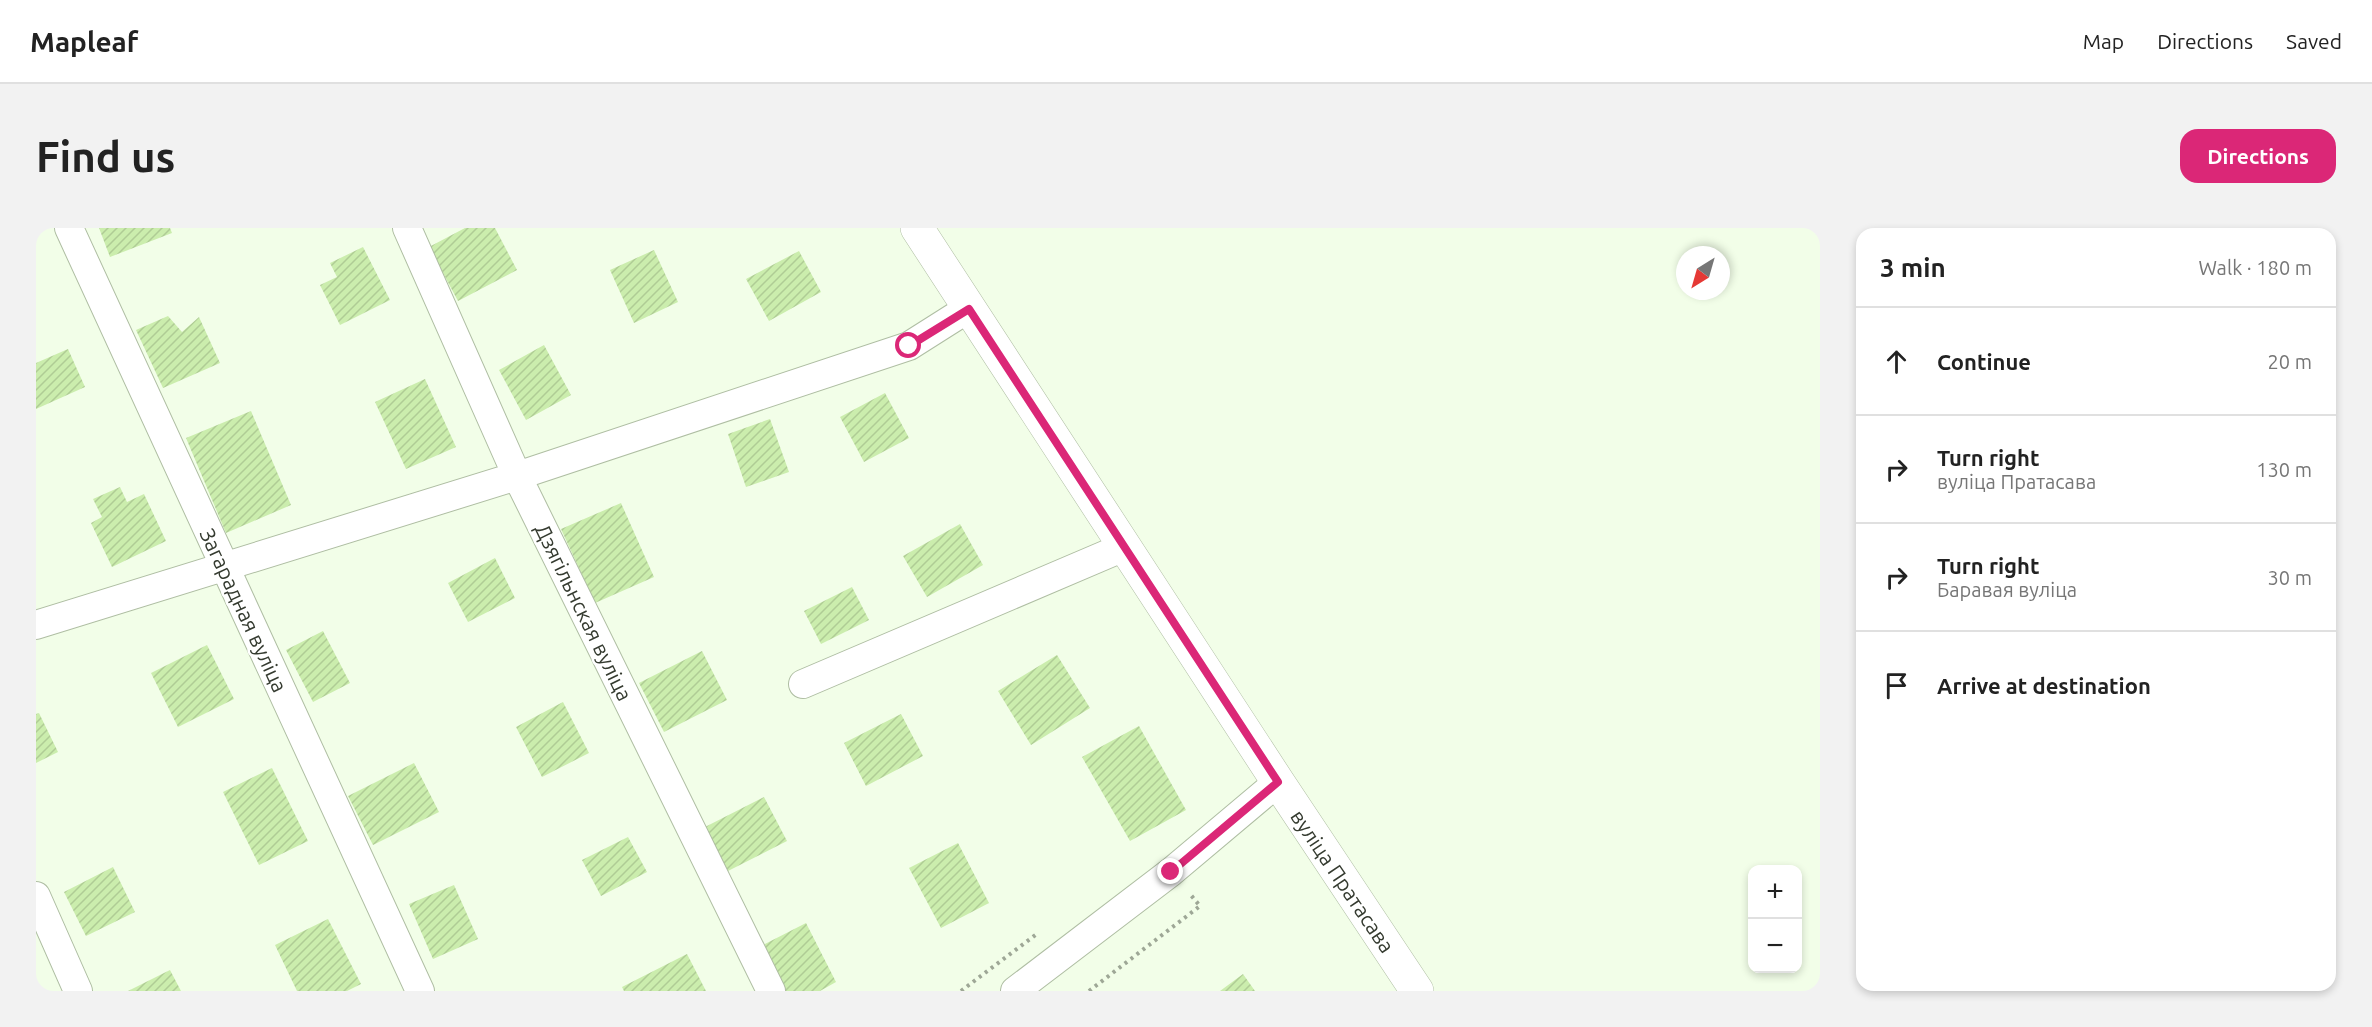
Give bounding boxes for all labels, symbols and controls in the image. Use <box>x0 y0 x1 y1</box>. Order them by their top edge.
text: Mapleaf <box>30 26 138 57</box>
text: Map <box>2083 29 2124 53</box>
text: Directions <box>2157 29 2253 53</box>
text: Saved <box>2286 29 2342 53</box>
button: Directions <box>2180 129 2336 183</box>
text: Find us <box>36 133 175 180</box>
north arrow <box>1676 246 1730 300</box>
text: 3 min <box>1880 253 1946 282</box>
text: Walk · 180 m <box>2199 256 2312 279</box>
route start <box>895 332 921 358</box>
icon: ahead <box>1880 345 1913 378</box>
text: Continue <box>1937 349 2031 374</box>
text: 20 m <box>2268 350 2312 373</box>
text: Turn right <box>1937 445 2039 470</box>
icon: right <box>1880 453 1913 486</box>
text: 130 m <box>2256 458 2312 481</box>
text: вуліца Пратасава <box>1937 470 2096 493</box>
street label: Дзягільнская вуліца <box>531 519 637 705</box>
street label: Загарадная вуліца <box>195 524 293 696</box>
text: Turn right <box>1937 553 2039 578</box>
icon: right <box>1880 561 1913 594</box>
text: 30 m <box>2268 566 2312 589</box>
text: Баравая вуліца <box>1937 578 2077 601</box>
icon: arrive <box>1880 669 1913 702</box>
text: Arrive at destination <box>1937 673 2151 698</box>
street label: вуліца Пратасава <box>1286 805 1400 957</box>
route end <box>1157 858 1183 884</box>
map controls <box>1748 865 1802 973</box>
button: + <box>1748 865 1802 919</box>
button: − <box>1748 919 1802 973</box>

